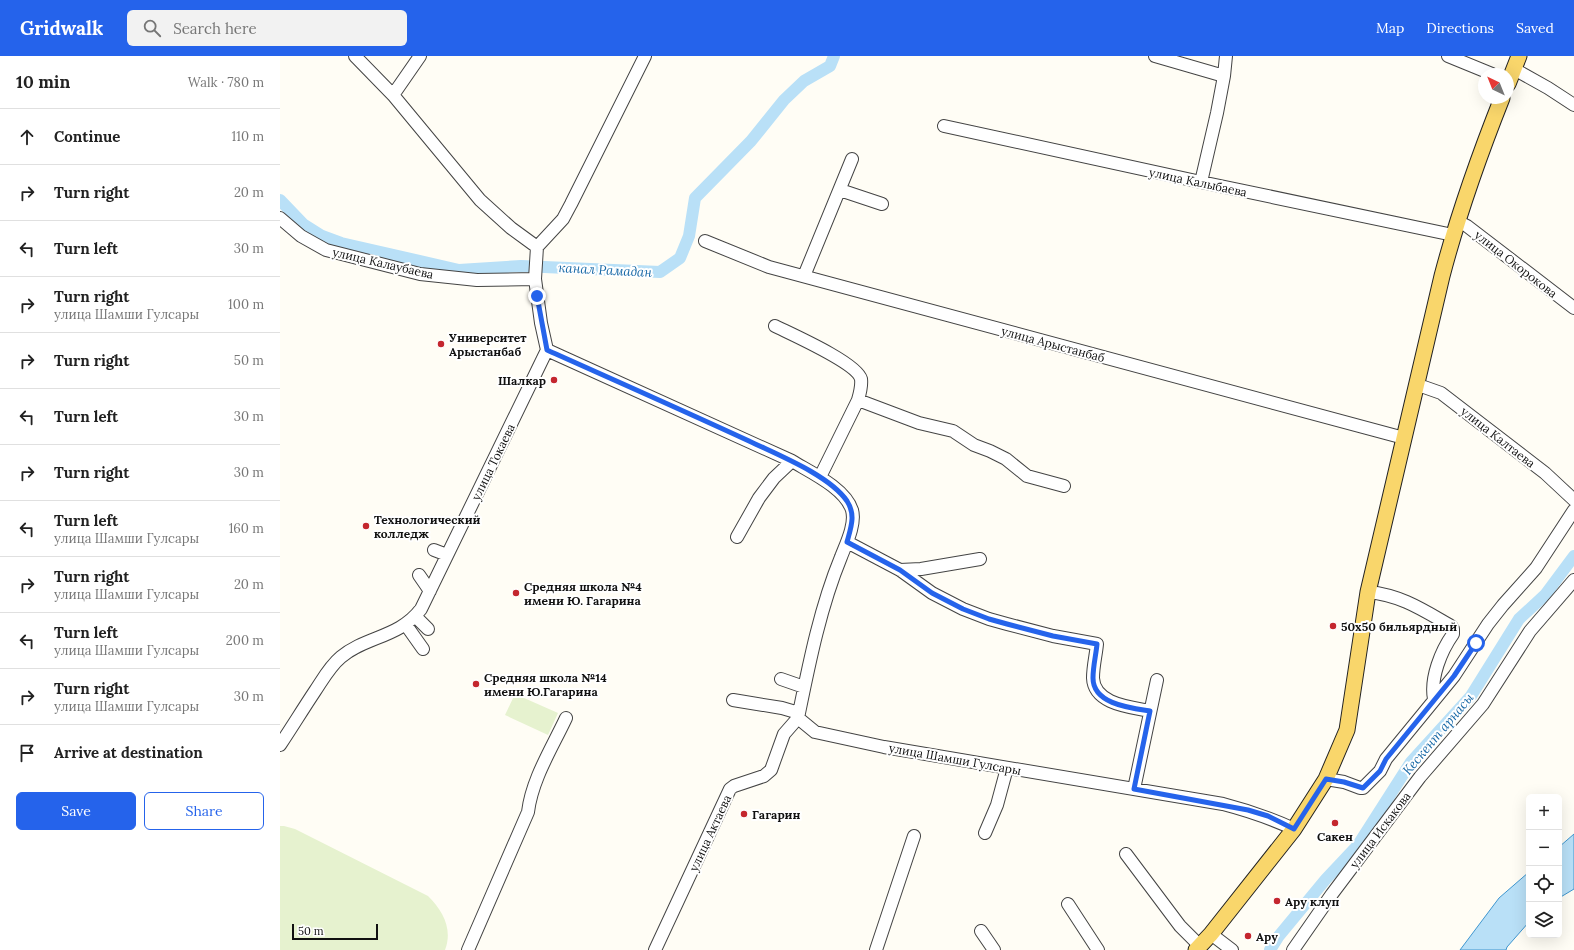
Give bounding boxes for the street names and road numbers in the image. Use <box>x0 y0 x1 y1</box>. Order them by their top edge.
street label: улица Калыбаева <box>1148 164 1248 200</box>
street label: улица Окорокова <box>1472 227 1560 301</box>
street label: улица Калаубаева <box>331 244 435 282</box>
street label: улица Арыстанбаб <box>1000 323 1107 365</box>
street label: улица Калтаева <box>1458 403 1538 471</box>
street label: улица Токаева <box>468 421 518 503</box>
street label: улица Шамши Гулсары <box>888 740 1022 778</box>
street label: улица Искакова <box>1346 789 1414 871</box>
street label: улица Актаева <box>686 792 734 874</box>

